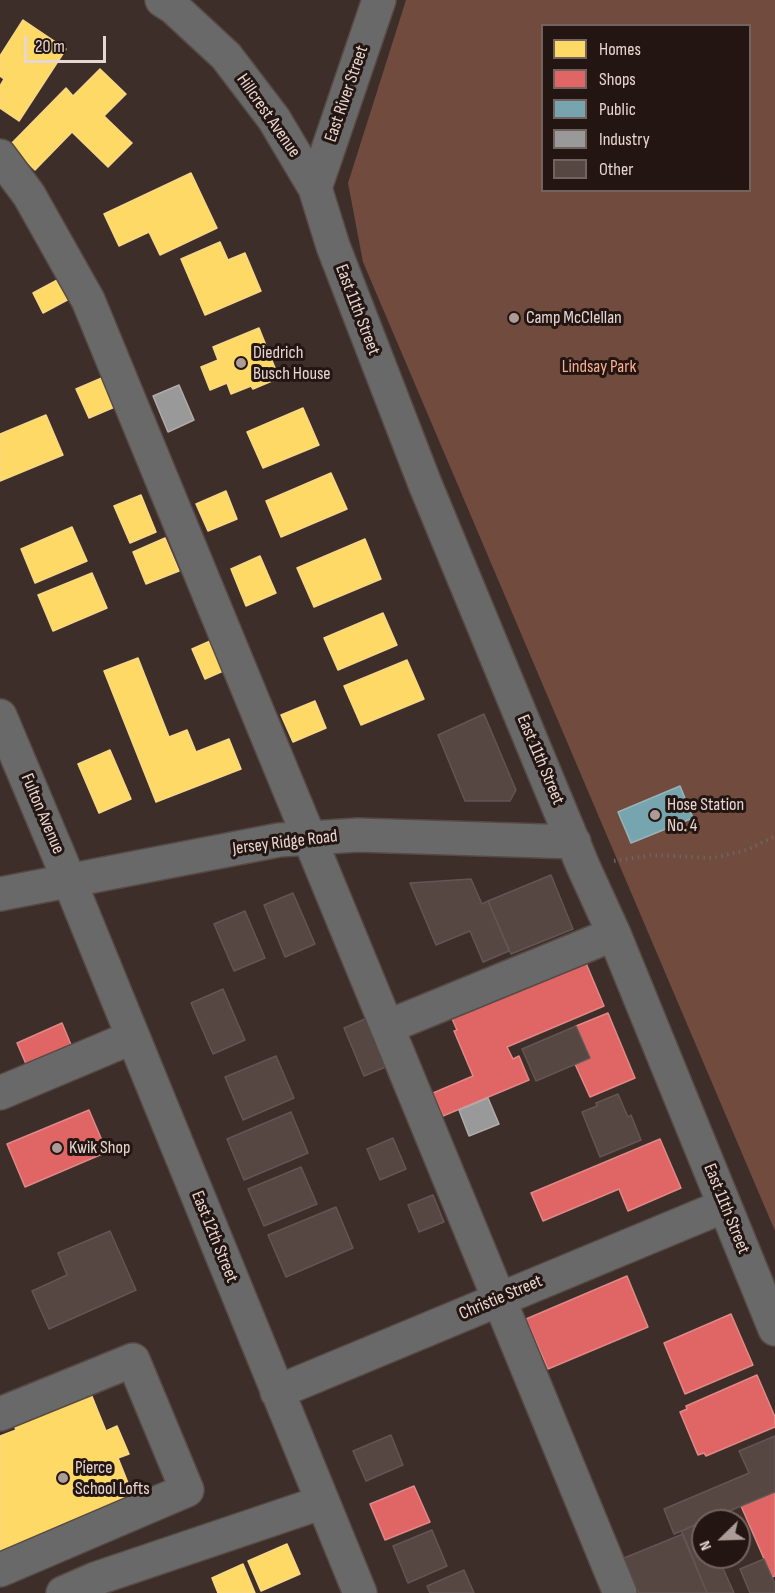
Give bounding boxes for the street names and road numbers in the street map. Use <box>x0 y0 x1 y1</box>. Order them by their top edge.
street label: East River Street <box>320 43 374 145</box>
street label: Hillcrest Avenue <box>231 70 305 162</box>
street label: East 11th Street <box>330 262 384 358</box>
street label: East 11th Street <box>511 712 569 808</box>
street label: Fulton Avenue <box>15 771 69 857</box>
street label: Jersey Ridge Road <box>231 826 339 860</box>
street label: East 11th Street <box>698 1161 754 1257</box>
street label: East 12th Street <box>186 1188 242 1286</box>
street label: Christie Street <box>456 1271 546 1325</box>

